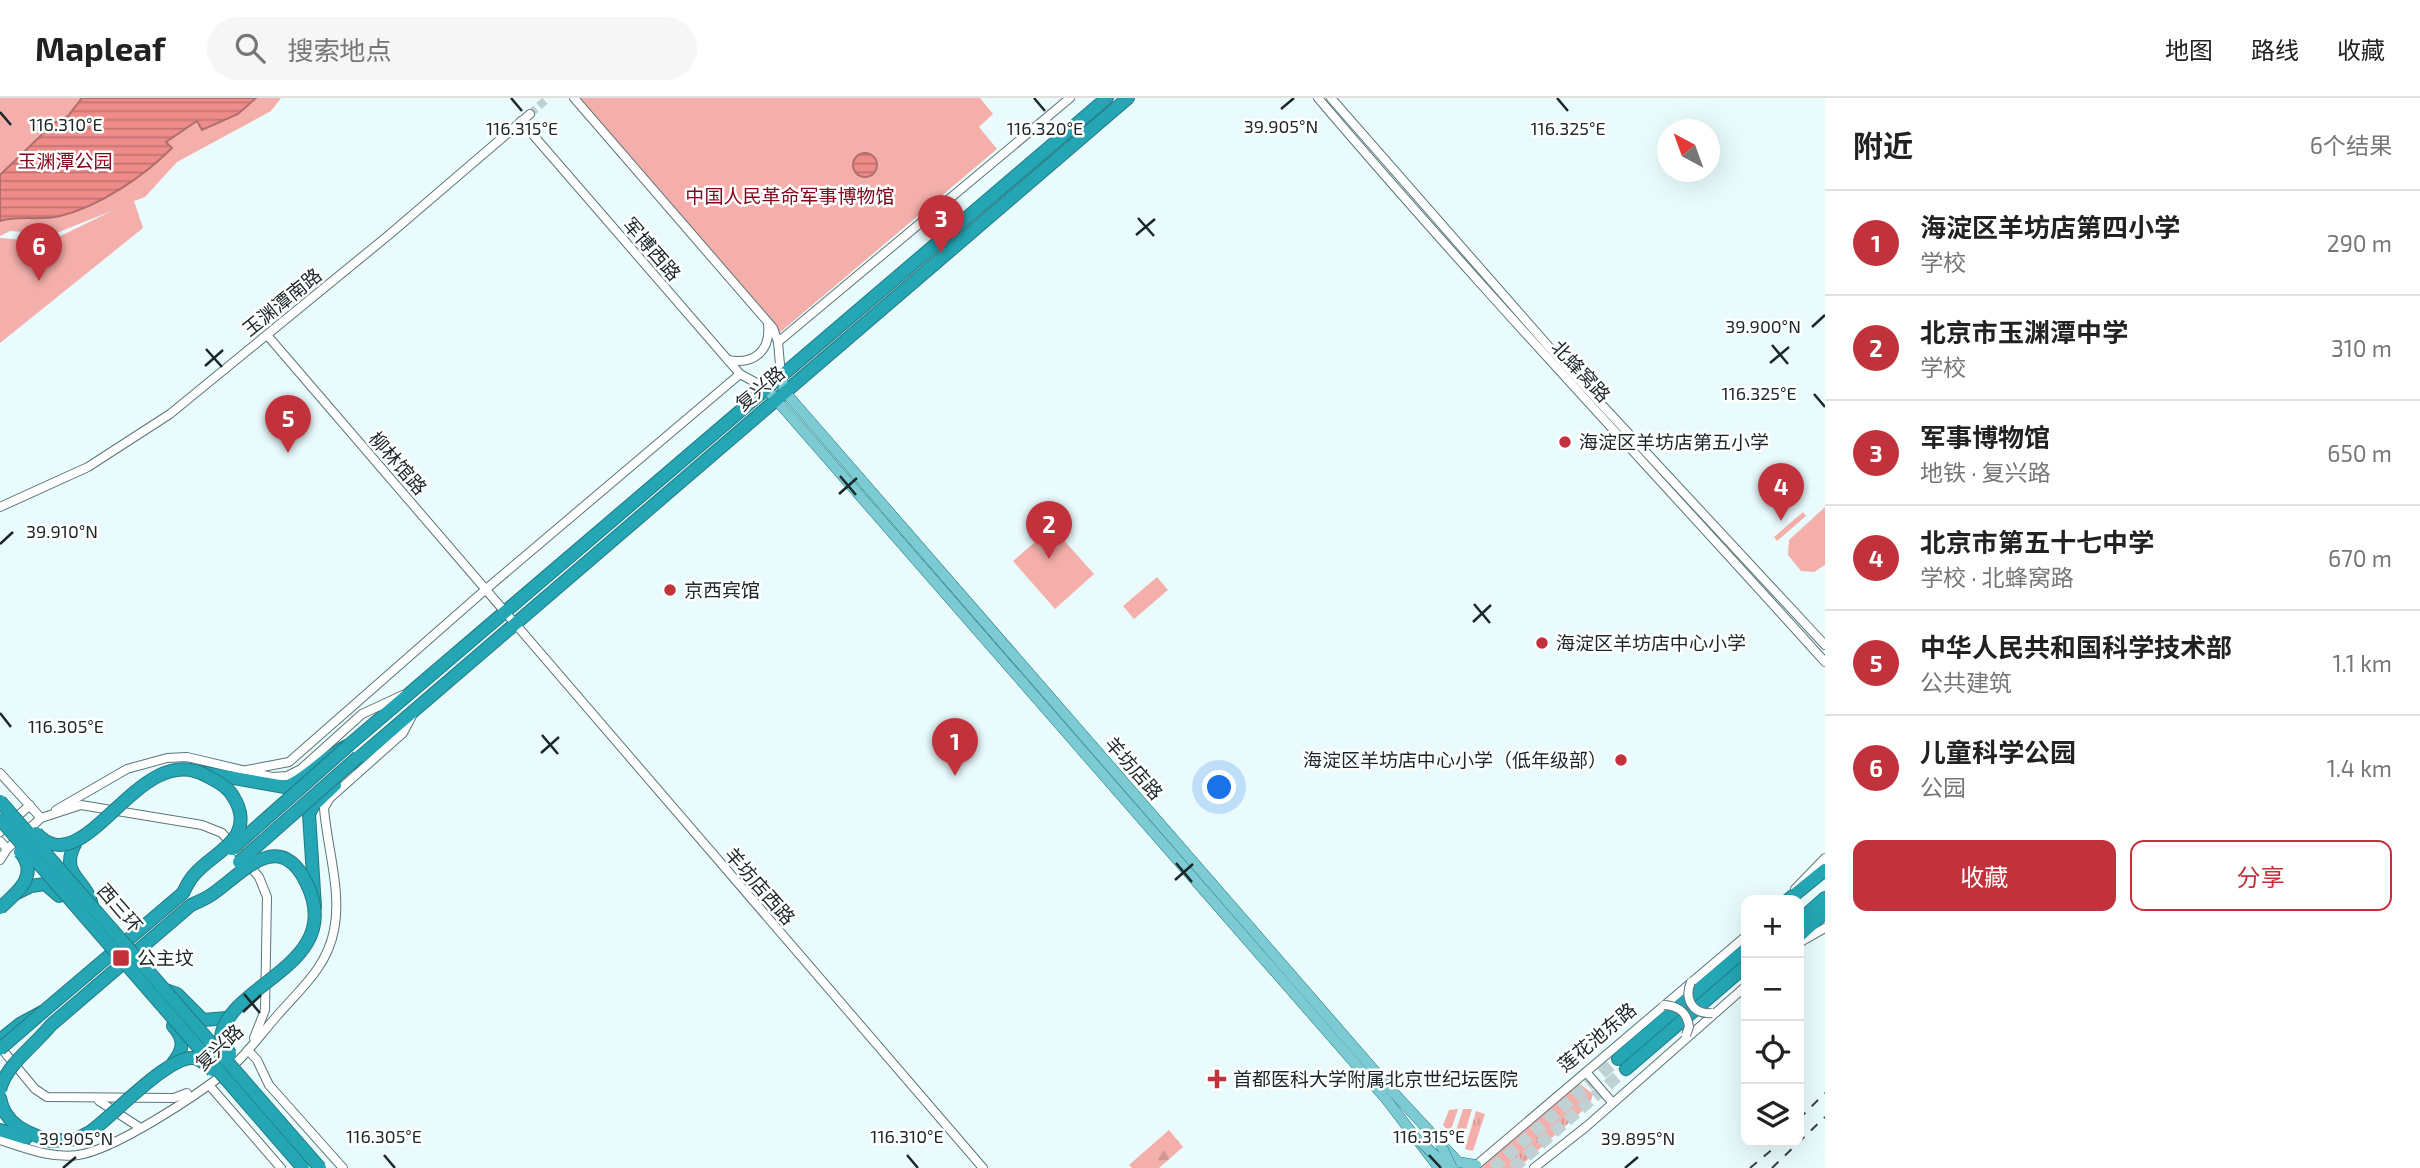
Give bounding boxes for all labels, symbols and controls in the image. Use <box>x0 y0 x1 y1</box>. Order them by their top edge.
search box <box>207 17 697 80</box>
text: Mapleaf <box>35 28 165 68</box>
icon: search <box>231 29 269 67</box>
text: 搜索地点 <box>287 34 391 65</box>
text: 地图 <box>2165 35 2213 64</box>
text: 路线 <box>2251 35 2299 64</box>
text: 收藏 <box>2337 35 2385 64</box>
text: 116.310°E <box>29 113 103 135</box>
text: 39.905°N <box>1244 115 1318 137</box>
text: 116.315°E <box>486 117 558 139</box>
text: 116.320°E <box>1007 117 1083 139</box>
text: 116.325°E <box>1530 117 1606 139</box>
north arrow <box>1657 119 1720 182</box>
text: 附近 <box>1853 127 1913 163</box>
text: 6个结果 <box>2310 131 2392 159</box>
park label: 玉渊潭公园 <box>17 149 113 172</box>
park label: 中国人民革命军事博物馆 <box>685 184 895 207</box>
pin: 3 <box>918 195 964 253</box>
text: 海淀区羊坊店第四小学 <box>1920 211 2180 242</box>
street label: 军博西路 <box>619 212 686 285</box>
pin: 6 <box>16 223 62 281</box>
text: 1 <box>1871 229 1881 257</box>
text: 290 m <box>2327 229 2392 257</box>
text: 学校 <box>1920 248 1966 276</box>
street label: 玉渊潭南路 <box>238 263 326 340</box>
text: 39.900°N <box>1725 315 1801 337</box>
text: 北京市玉渊潭中学 <box>1920 316 2128 347</box>
text: 2 <box>1869 334 1883 362</box>
text: 310 m <box>2331 334 2392 362</box>
street label: 北蜂窝路 <box>1547 335 1616 406</box>
text: 学校 <box>1920 353 1966 381</box>
street label: 复兴路 <box>730 360 789 415</box>
text: 116.325°E <box>1721 382 1797 404</box>
pin: 5 <box>265 395 311 453</box>
text: 军事博物馆 <box>1920 421 2050 452</box>
street label: 柳林馆路 <box>365 426 432 499</box>
place label: 海淀区羊坊店第五小学 <box>1579 430 1769 453</box>
marker: 海淀区羊坊店第五小学 <box>1557 434 1573 450</box>
text: 3 <box>1869 439 1883 467</box>
text: 650 m <box>2327 439 2392 467</box>
text: 地铁 · 复兴路 <box>1920 458 2051 486</box>
pin: 4 <box>1758 463 1804 521</box>
pin: 2 <box>1026 501 1072 559</box>
text: 39.910°N <box>26 520 98 542</box>
text: 北京市第五十七中学 <box>1920 526 2154 557</box>
text: 4 <box>1869 544 1883 572</box>
text: 670 m <box>2328 544 2392 572</box>
text: 学校 · 北蜂窝路 <box>1920 563 2074 591</box>
place label: 京西宾馆 <box>684 578 760 601</box>
marker: 京西宾馆 <box>662 582 678 598</box>
place label: 海淀区羊坊店中心小学 <box>1556 631 1746 654</box>
text: 中华人民共和国科学技术部 <box>1920 631 2232 662</box>
marker: 海淀区羊坊店中心小学 <box>1534 635 1550 651</box>
text: 5 <box>1870 649 1882 677</box>
text: 1.1 km <box>2332 649 2392 677</box>
text: 公共建筑 <box>1920 668 2012 696</box>
text: 116.305°E <box>28 715 104 737</box>
pin: 1 <box>932 718 978 776</box>
street label: 羊坊店路 <box>1101 731 1168 804</box>
text: 儿童科学公园 <box>1920 736 2076 767</box>
place label: 海淀区羊坊店中心小学（低年级部） <box>1303 748 1607 771</box>
marker: 海淀区羊坊店中心小学（低年级部） <box>1613 752 1629 768</box>
text: 6 <box>1869 754 1883 782</box>
text: 1.4 km <box>2327 754 2392 782</box>
your location <box>1202 770 1236 804</box>
text: 公园 <box>1920 773 1966 801</box>
button: 收藏 <box>1853 840 2116 911</box>
button: 分享 <box>2130 840 2392 911</box>
street label: 羊坊店西路 <box>721 842 800 929</box>
street label: 西三环 <box>93 879 148 937</box>
map controls <box>1741 895 1804 1147</box>
button: + <box>1741 895 1804 958</box>
place label: 公主坟 <box>137 946 194 969</box>
marker: 公主坟 <box>111 948 131 968</box>
button: − <box>1741 958 1804 1021</box>
street label: 莲花池东路 <box>1553 997 1640 1076</box>
street label: 复兴路 <box>190 1019 247 1074</box>
button: locate <box>1741 1021 1804 1084</box>
place label: 首都医科大学附属北京世纪坛医院 <box>1233 1067 1518 1090</box>
marker: 首都医科大学附属北京世纪坛医院 <box>1207 1069 1227 1089</box>
button: layers <box>1741 1084 1804 1147</box>
text: 116.305°E <box>346 1125 422 1147</box>
text: 116.310°E <box>870 1125 944 1147</box>
text: 116.315°E <box>1393 1125 1465 1147</box>
text: 39.905°N <box>39 1127 113 1149</box>
text: 39.895°N <box>1601 1127 1675 1149</box>

